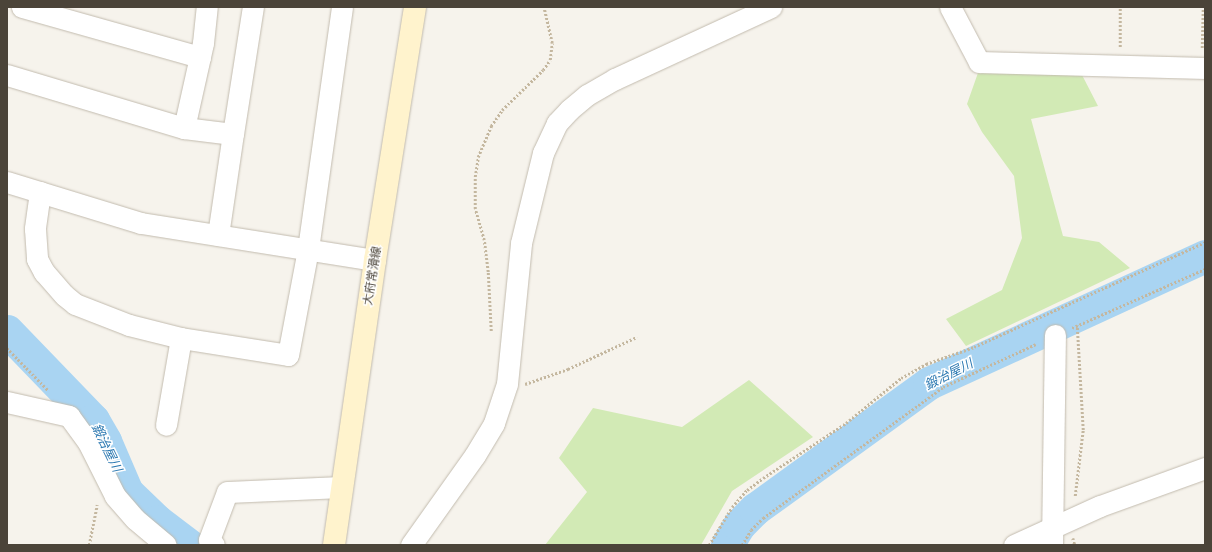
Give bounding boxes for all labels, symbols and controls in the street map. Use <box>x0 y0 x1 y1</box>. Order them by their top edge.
street label: 大府常滑線 <box>361 245 385 307</box>
water label: 鍛治屋川 <box>922 356 976 394</box>
water label: 鍛治屋川 <box>88 421 124 475</box>

